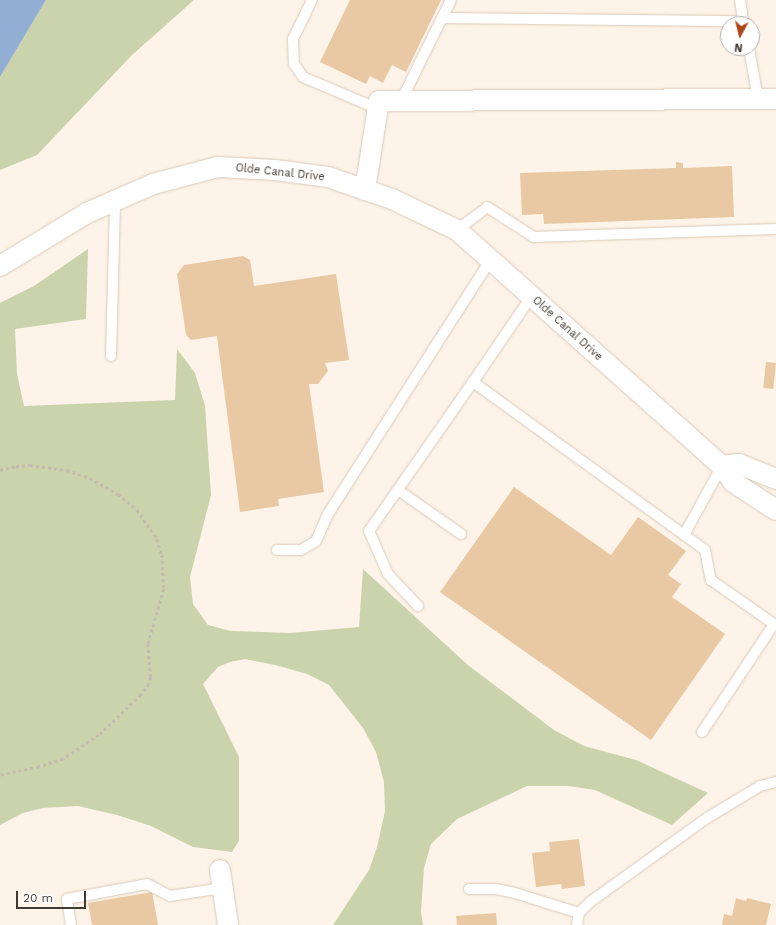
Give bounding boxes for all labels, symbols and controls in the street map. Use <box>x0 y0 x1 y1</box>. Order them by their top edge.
north arrow <box>720 16 760 56</box>
text: N <box>734 40 743 54</box>
street label: Olde Canal Drive <box>235 162 325 184</box>
street label: Olde Canal Drive <box>529 294 605 364</box>
scale bar <box>18 883 88 909</box>
text: 20 m <box>23 891 53 905</box>

